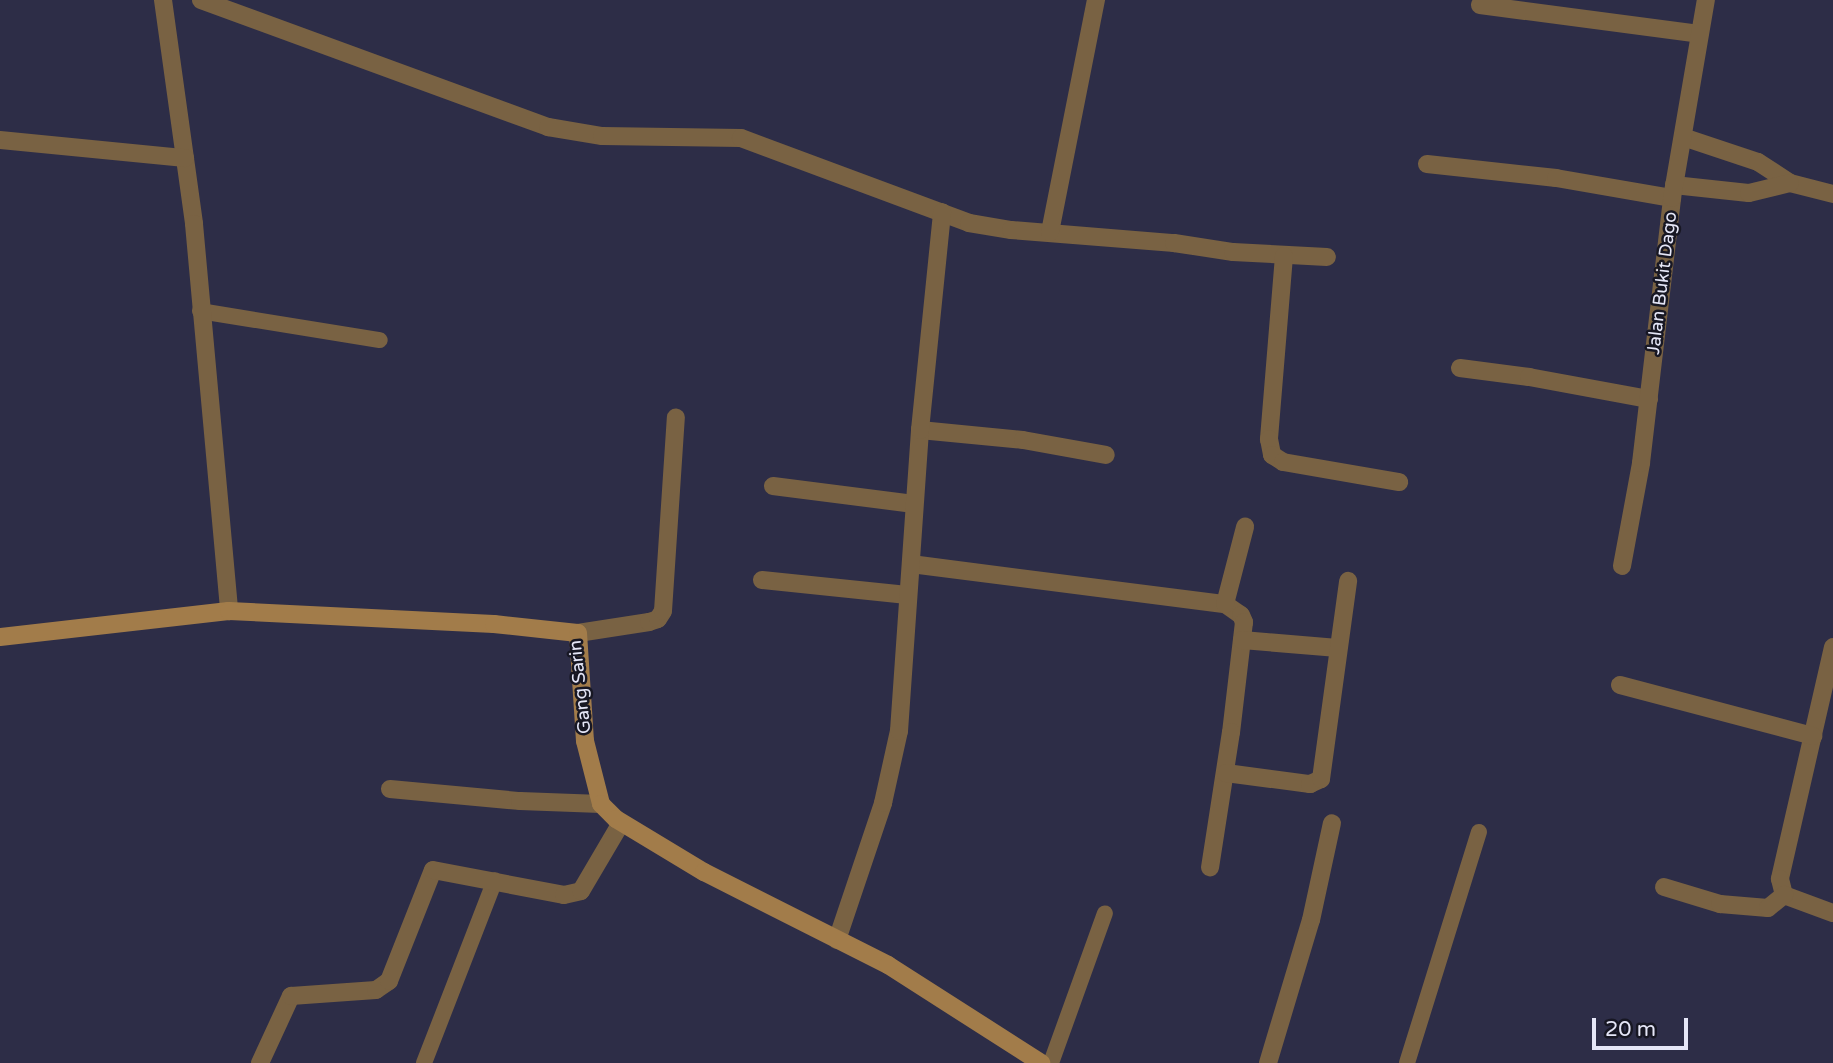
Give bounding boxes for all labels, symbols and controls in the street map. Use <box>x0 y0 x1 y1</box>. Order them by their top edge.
street label: Jalan Bukit Dago <box>1643 210 1681 356</box>
street label: Gang Sarin <box>564 639 596 735</box>
scale bar <box>1595 1004 1691 1048</box>
text: 20 m <box>1605 1017 1656 1042</box>

